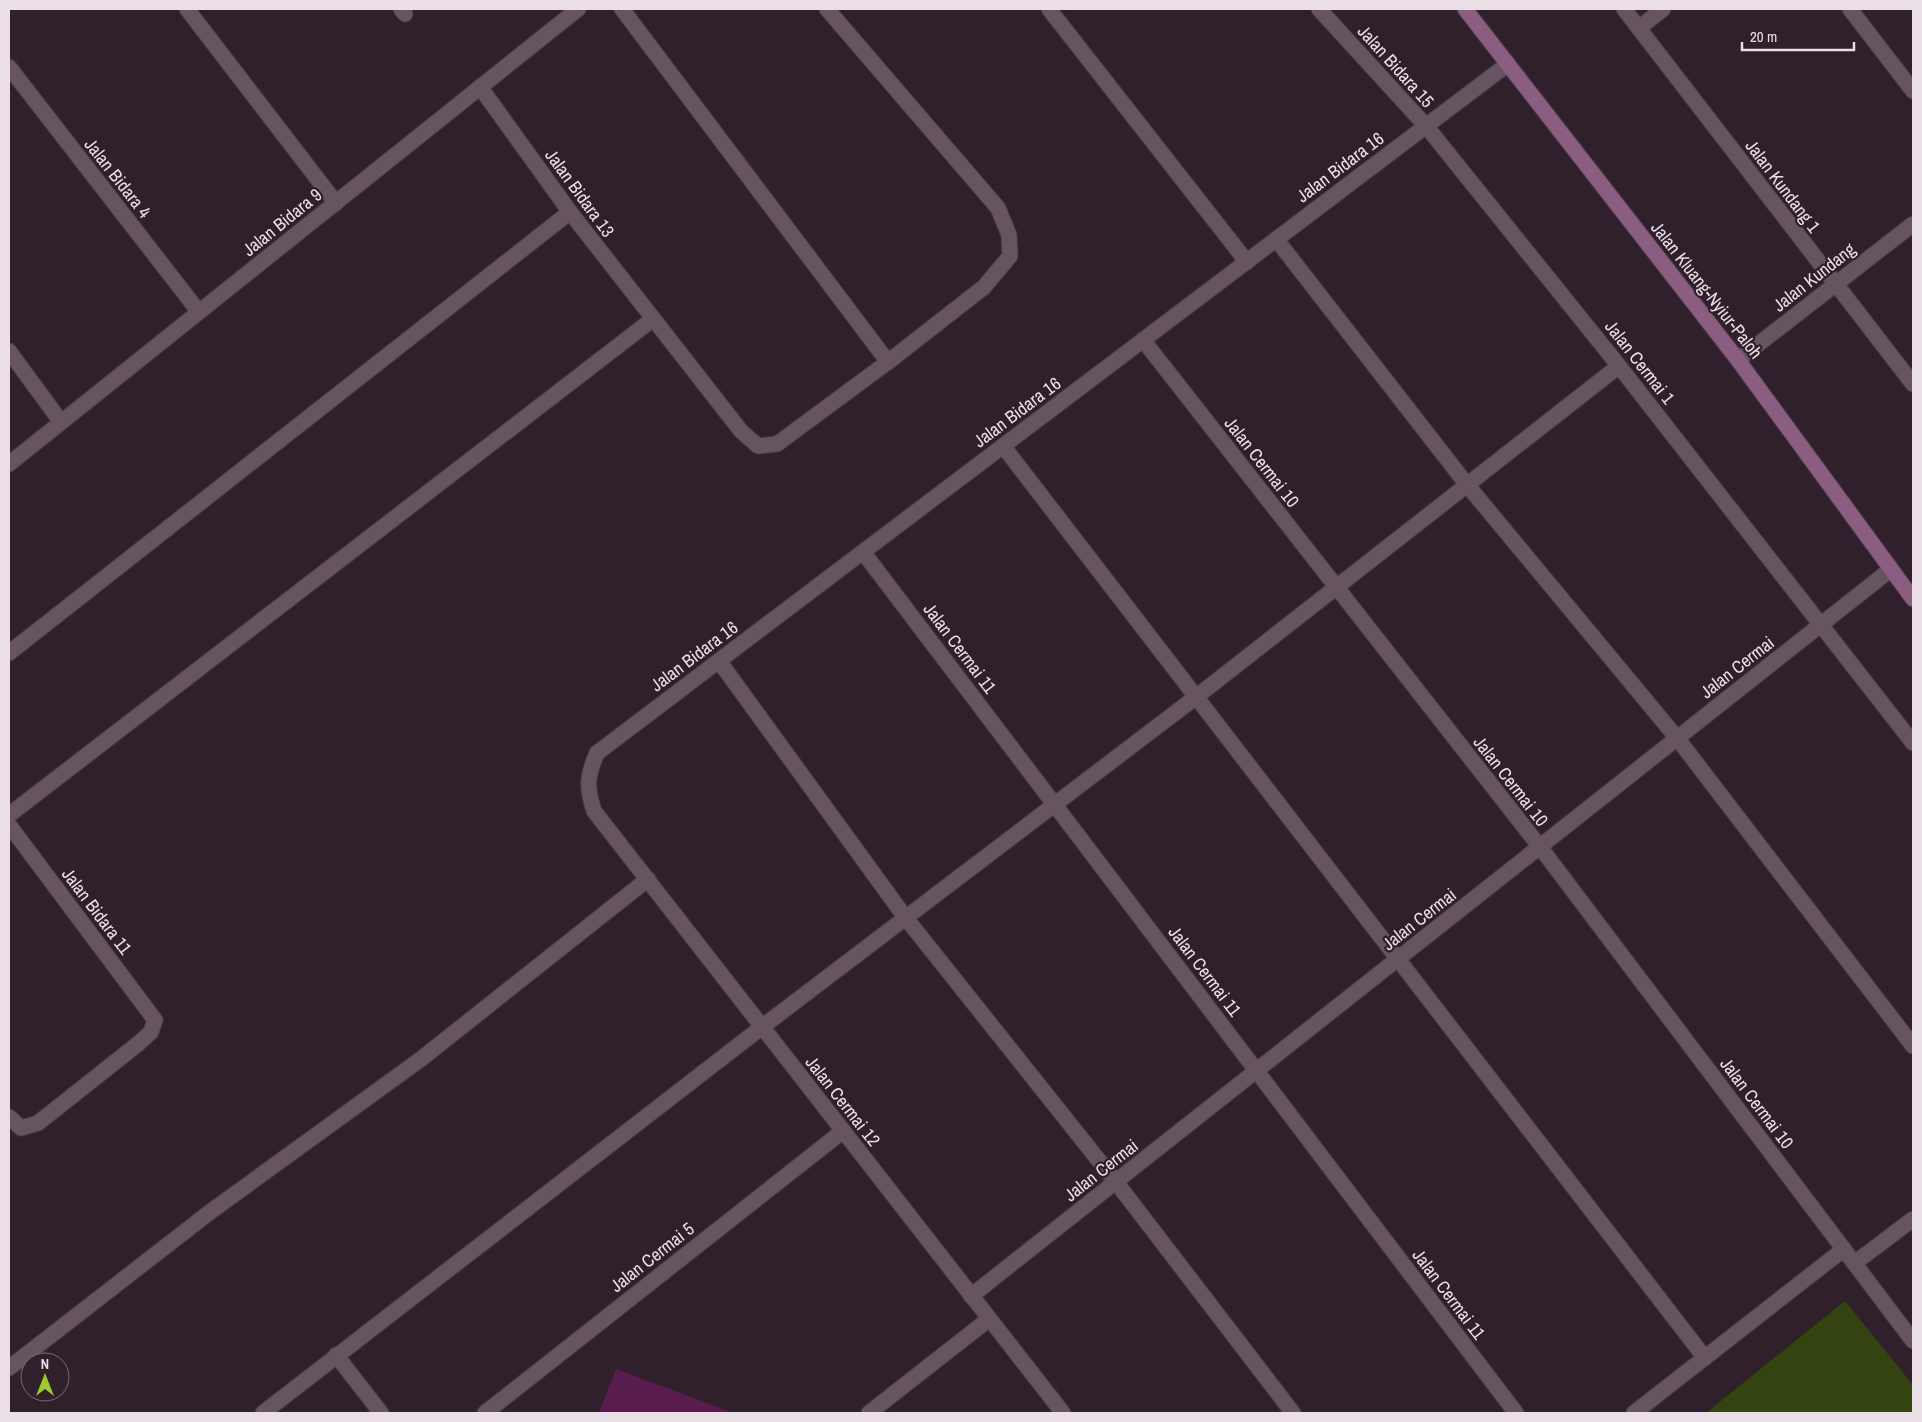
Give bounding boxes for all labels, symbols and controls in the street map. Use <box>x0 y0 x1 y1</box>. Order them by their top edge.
street label: Jalan Bidara 15 <box>1352 19 1440 113</box>
scale bar <box>1742 20 1854 52</box>
text: 20 m <box>1750 26 1777 47</box>
street label: Jalan Bidara 16 <box>1291 126 1389 208</box>
street label: Jalan Bidara 4 <box>79 133 157 223</box>
street label: Jalan Kundang 1 <box>1740 134 1827 238</box>
street label: Jalan Bidara 13 <box>539 144 621 242</box>
street label: Jalan Bidara 9 <box>237 182 327 262</box>
street label: Jalan Kluang-Nyiur-Paloh <box>1645 216 1769 364</box>
street label: Jalan Kundang <box>1768 236 1861 317</box>
street label: Jalan Cermai 1 <box>1599 315 1681 410</box>
street label: Jalan Bidara 16 <box>968 371 1066 453</box>
street label: Jalan Cermai 10 <box>1219 412 1305 512</box>
street label: Jalan Cermai 11 <box>918 598 1003 699</box>
street label: Jalan Bidara 16 <box>645 615 743 697</box>
street label: Jalan Cermai <box>1695 630 1779 704</box>
street label: Jalan Cermai 10 <box>1468 731 1554 831</box>
street label: Jalan Bidara 11 <box>56 863 138 960</box>
street label: Jalan Cermai <box>1377 882 1461 956</box>
street label: Jalan Cermai 11 <box>1163 921 1248 1022</box>
street label: Jalan Cermai 12 <box>800 1051 886 1151</box>
street label: Jalan Cermai 10 <box>1714 1052 1800 1154</box>
street label: Jalan Cermai <box>1059 1133 1143 1207</box>
street label: Jalan Cermai 5 <box>605 1216 699 1298</box>
street label: Jalan Cermai 11 <box>1407 1244 1492 1345</box>
north arrow <box>20 1352 70 1402</box>
text: N <box>41 1355 49 1373</box>

